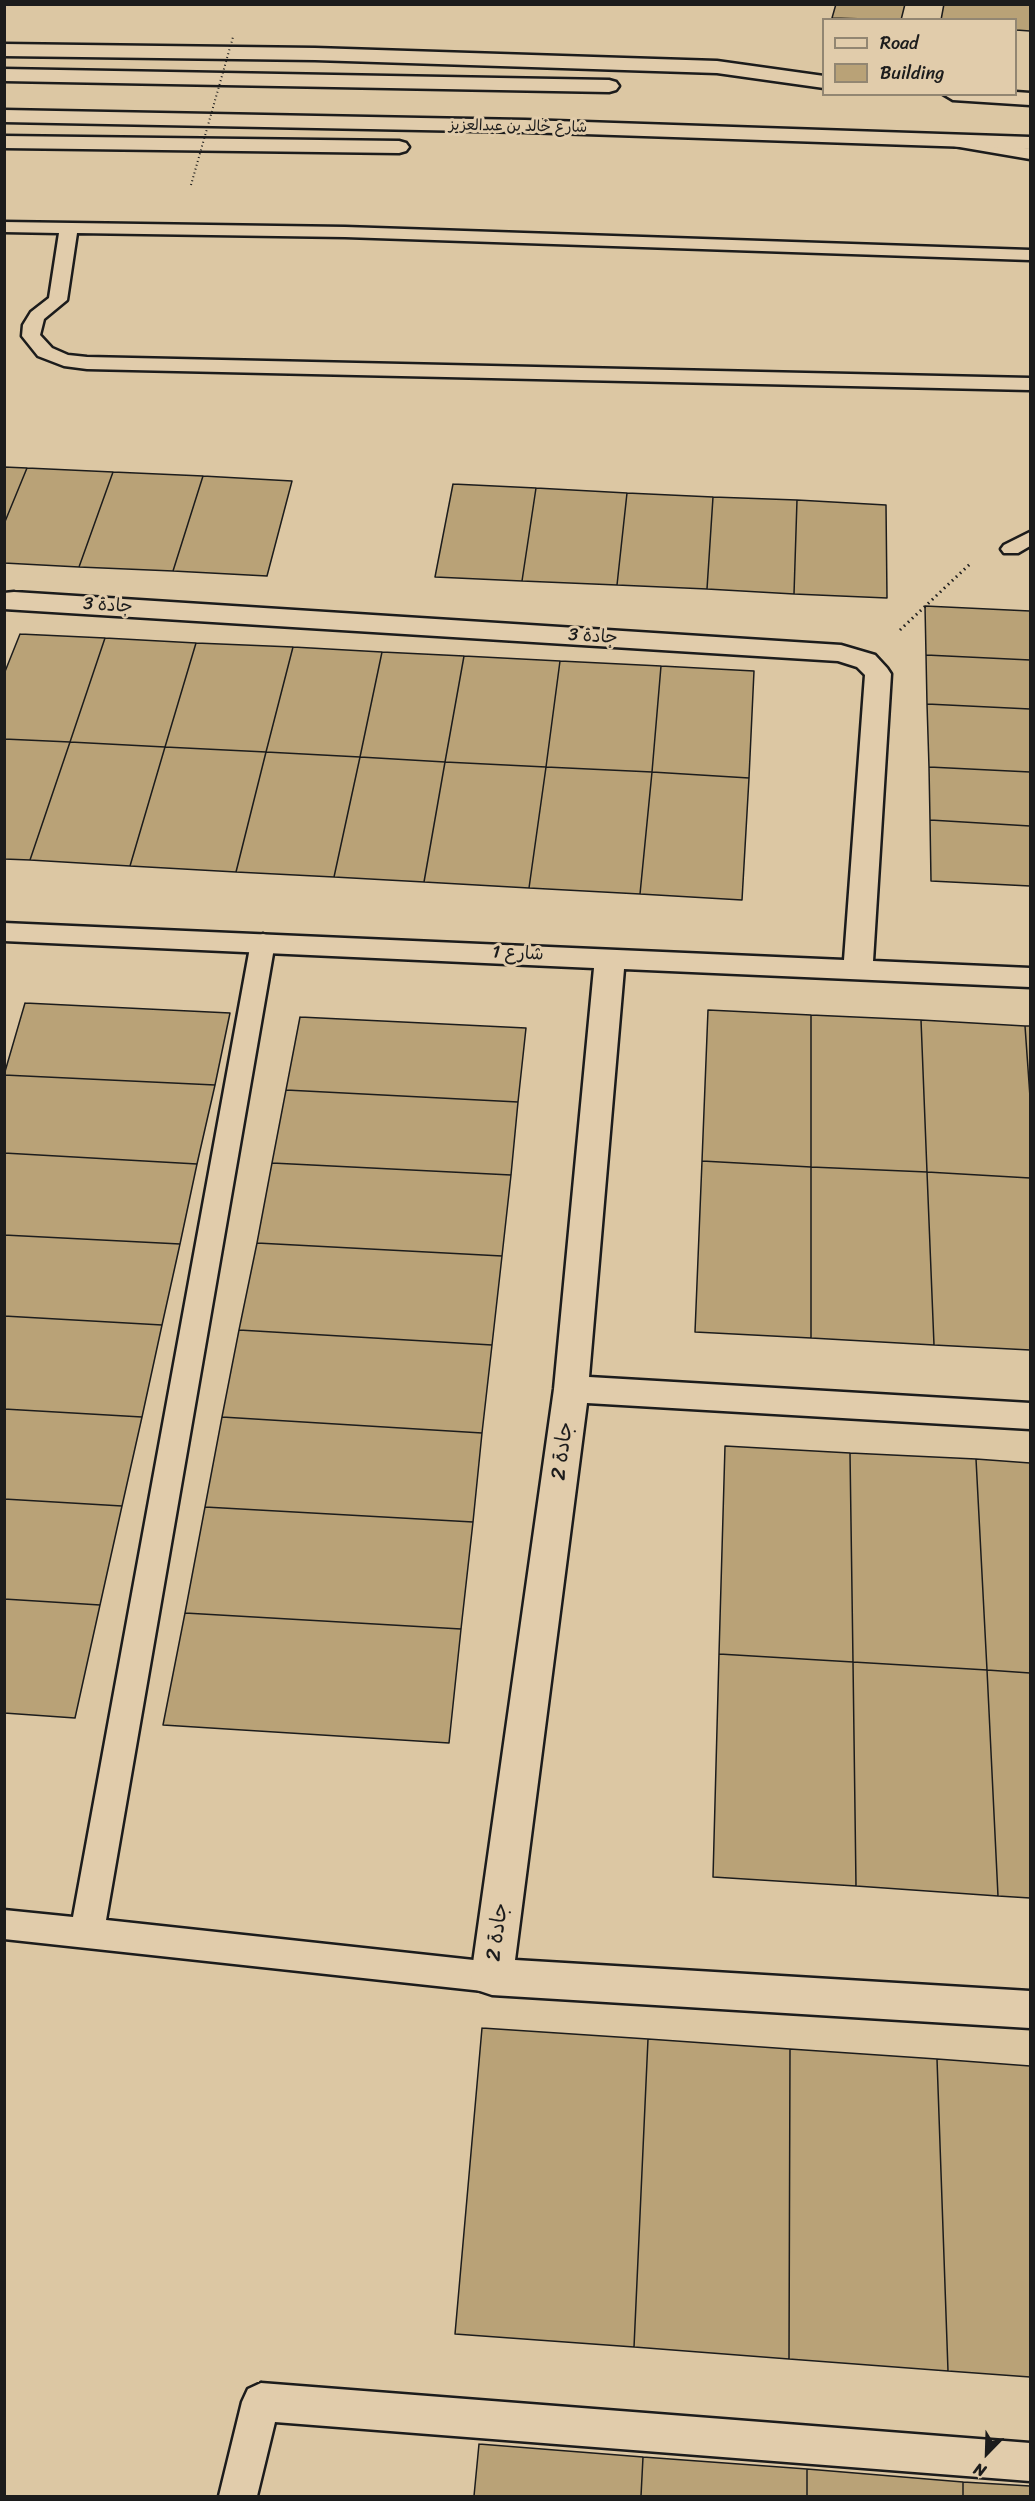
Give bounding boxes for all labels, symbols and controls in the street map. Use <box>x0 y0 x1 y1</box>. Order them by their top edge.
legend <box>822 18 1017 96</box>
text: Road <box>880 27 919 59</box>
text: Building <box>880 57 944 89</box>
street label: شارع خالد بن عبدالعزيز <box>449 117 587 137</box>
street label: جادة 3 <box>83 593 133 619</box>
street label: جادة 3 <box>568 624 618 650</box>
street label: شارع 1 <box>492 942 544 966</box>
street label: جادة 2 <box>546 1420 580 1482</box>
street label: جادة 2 <box>481 1901 515 1963</box>
north arrow <box>957 2423 1017 2483</box>
text: N <box>969 2455 991 2486</box>

